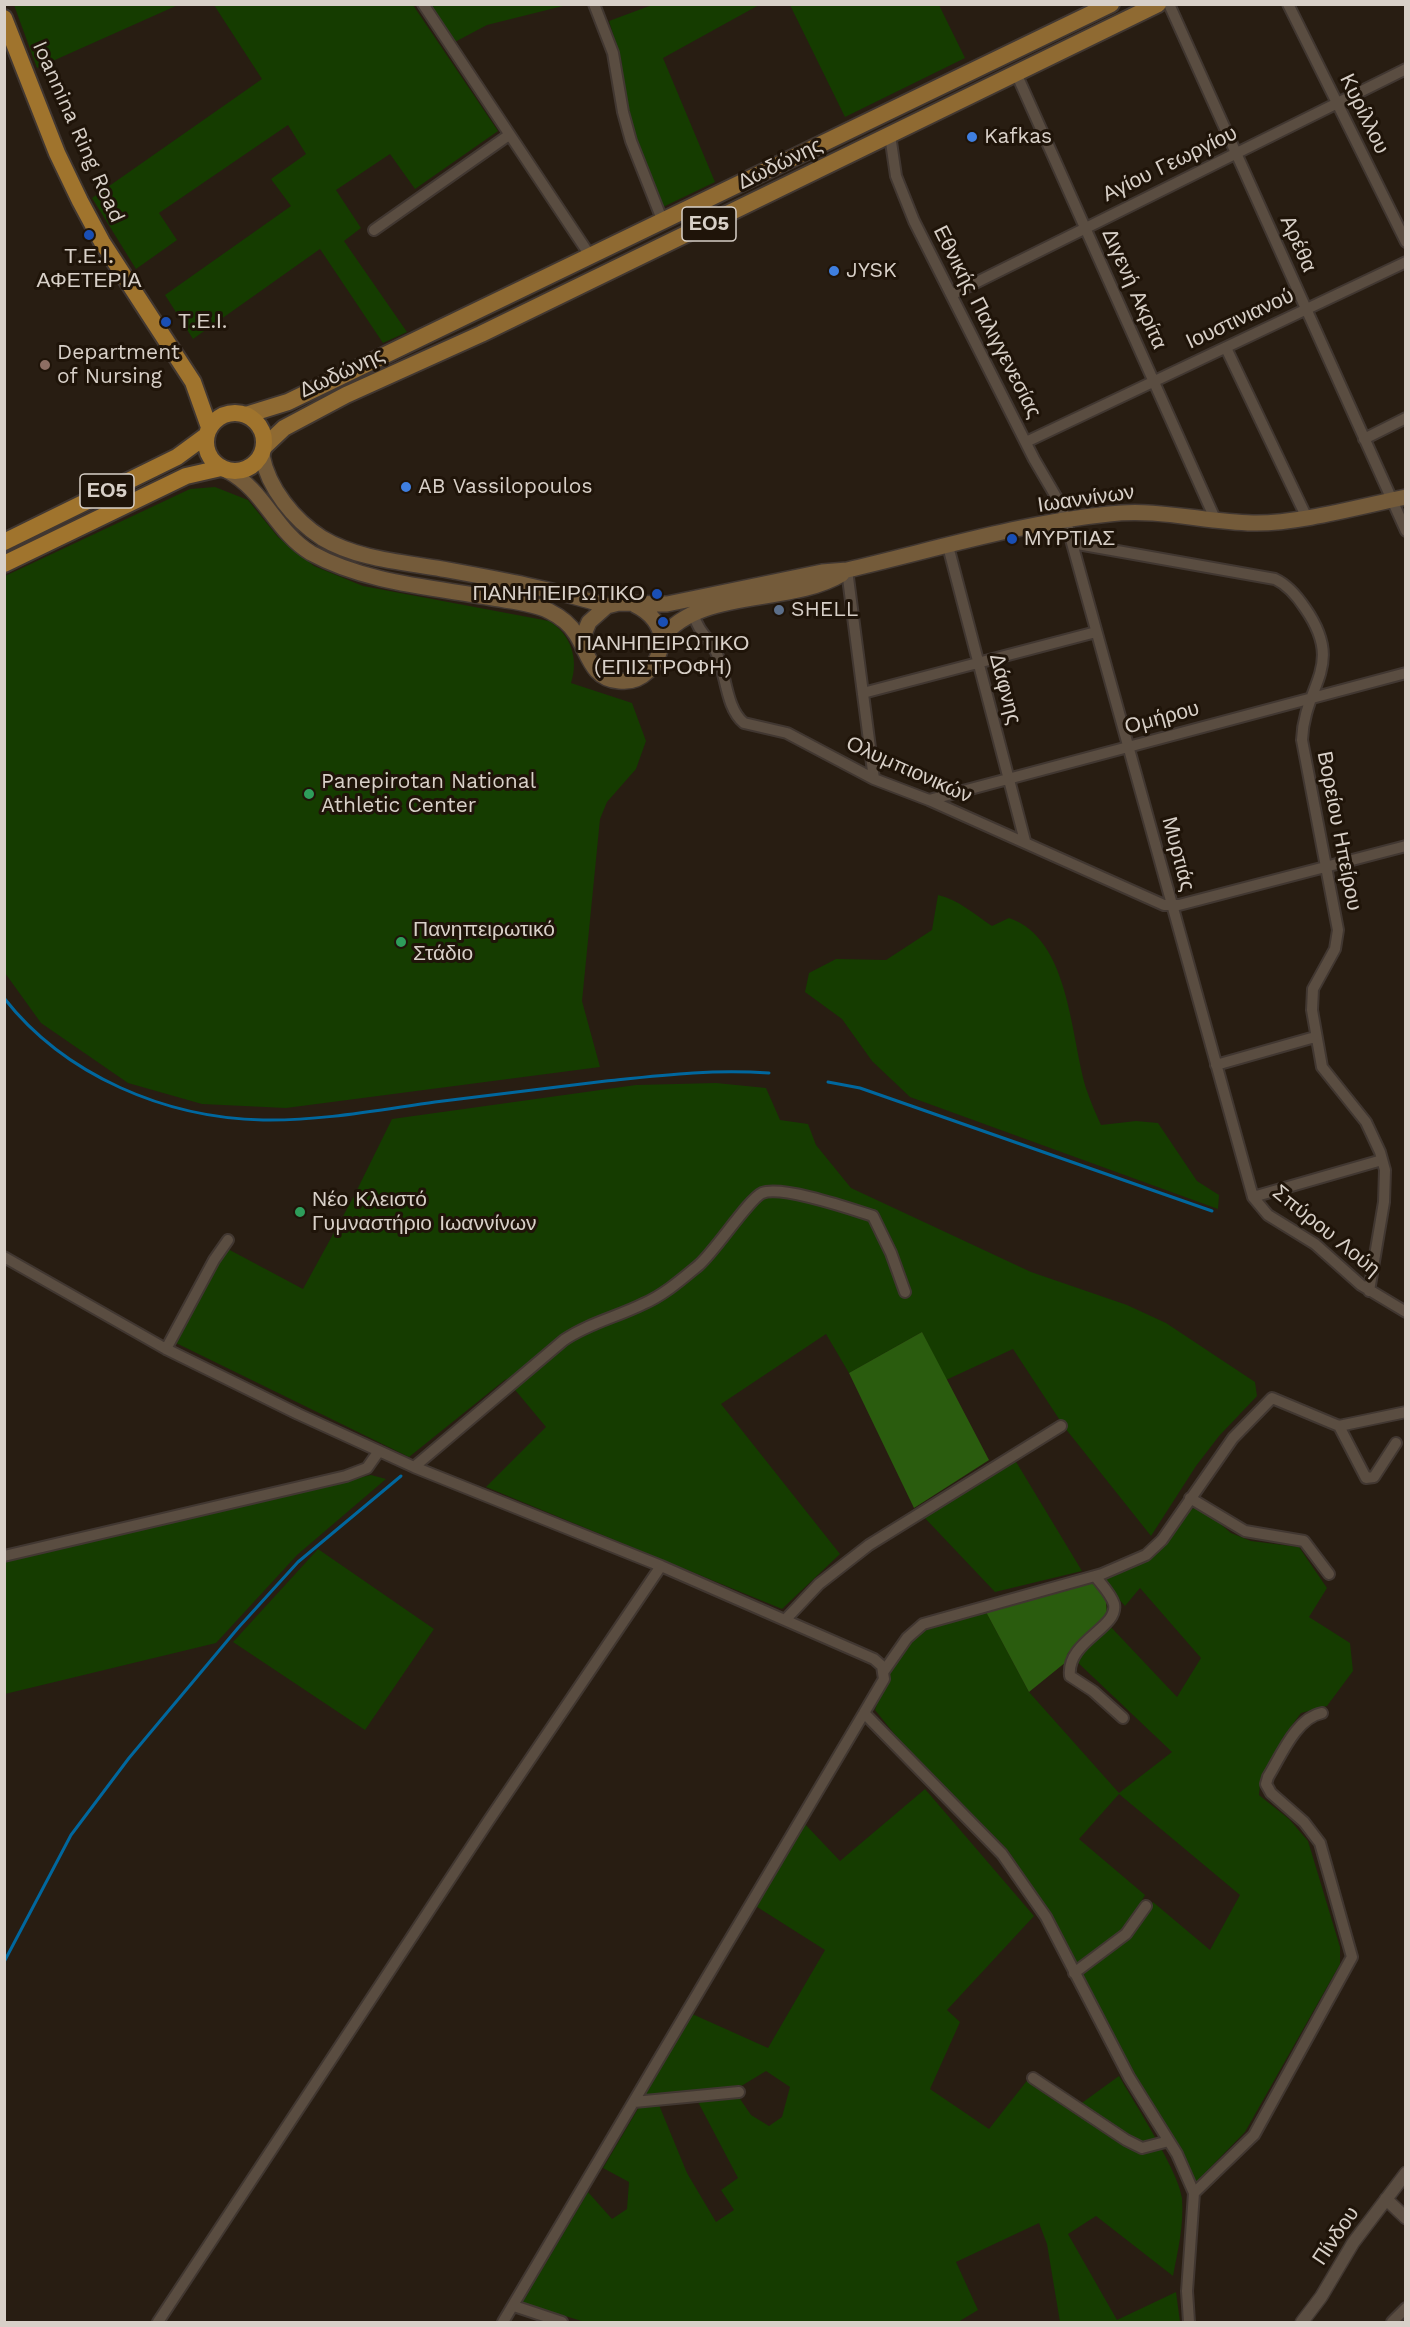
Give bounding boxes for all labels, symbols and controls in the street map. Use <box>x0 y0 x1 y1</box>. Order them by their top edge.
street label: Ioannina Ring Road <box>27 37 129 227</box>
street label: Κυρίλλου <box>1334 70 1394 158</box>
street label: Αγίου Γεωργίου <box>1099 121 1241 207</box>
place label: Kafkas <box>984 124 1052 150</box>
marker: Kafkas <box>965 130 979 144</box>
street label: Δωδώνης <box>734 133 826 195</box>
road number: ΕΟ5 <box>682 207 736 241</box>
street label: Αρέθα <box>1274 212 1322 276</box>
street label: Εθνικής Παλιγγενεσίας <box>927 221 1047 423</box>
street label: Διγενή Ακρίτα <box>1096 225 1172 353</box>
marker: Τ.Ε.Ι. ΑΦΕΤΕΡΙΑ <box>82 228 96 242</box>
place label: Τ.Ε.Ι. ΑΦΕΤΕΡΙΑ <box>37 244 141 294</box>
place label: JYSK <box>846 258 897 284</box>
marker: JYSK <box>827 264 841 278</box>
street label: Ιουστινιανού <box>1182 283 1298 355</box>
place label: Τ.Ε.Ι. <box>178 309 227 335</box>
marker: Τ.Ε.Ι. <box>159 315 173 329</box>
place label: Department of Nursing <box>57 340 180 390</box>
street label: Δωδώνης <box>296 342 388 404</box>
marker: Department of Nursing <box>38 358 52 372</box>
road number: ΕΟ5 <box>80 474 134 508</box>
place label: AB Vassilopoulos <box>418 474 593 500</box>
marker: AB Vassilopoulos <box>399 480 413 494</box>
street label: Ιωαννίνων <box>1036 480 1136 518</box>
place label: ΜΥΡΤΙΑΣ <box>1024 526 1115 552</box>
marker: ΜΥΡΤΙΑΣ <box>1005 532 1019 546</box>
place label: ΠΑΝΗΠΕΙΡΩΤΙΚΟ <box>472 581 645 607</box>
marker: ΠΑΝΗΠΕΙΡΩΤΙΚΟ <box>650 587 664 601</box>
place label: SHELL <box>791 597 858 623</box>
marker: SHELL <box>772 603 786 617</box>
marker: ΠΑΝΗΠΕΙΡΩΤΙΚΟ (ΕΠΙΣΤΡΟΦΗ) <box>656 615 670 629</box>
place label: ΠΑΝΗΠΕΙΡΩΤΙΚΟ (ΕΠΙΣΤΡΟΦΗ) <box>577 631 749 681</box>
street label: Δάφνης <box>984 651 1026 727</box>
street label: Ομήρου <box>1122 696 1202 740</box>
street label: Ολυμπιονικών <box>842 731 976 809</box>
street label: Βορείου Ηπείρου <box>1311 749 1367 913</box>
place label: Panepirotan National Athletic Center <box>321 769 536 819</box>
marker: Panepirotan National Athletic Center <box>302 787 316 801</box>
street label: Μυρτιάς <box>1156 814 1200 894</box>
place label: Πανηπειρωτικό Στάδιο <box>413 917 555 967</box>
marker: Πανηπειρωτικό Στάδιο <box>394 935 408 949</box>
street label: Σπύρου Λούη <box>1267 1180 1385 1282</box>
place label: Νέο Κλειστό Γυμναστήριο Ιωαννίνων <box>312 1187 537 1237</box>
marker: Νέο Κλειστό Γυμναστήριο Ιωαννίνων <box>293 1205 307 1219</box>
street label: Πίνδου <box>1307 2202 1365 2270</box>

